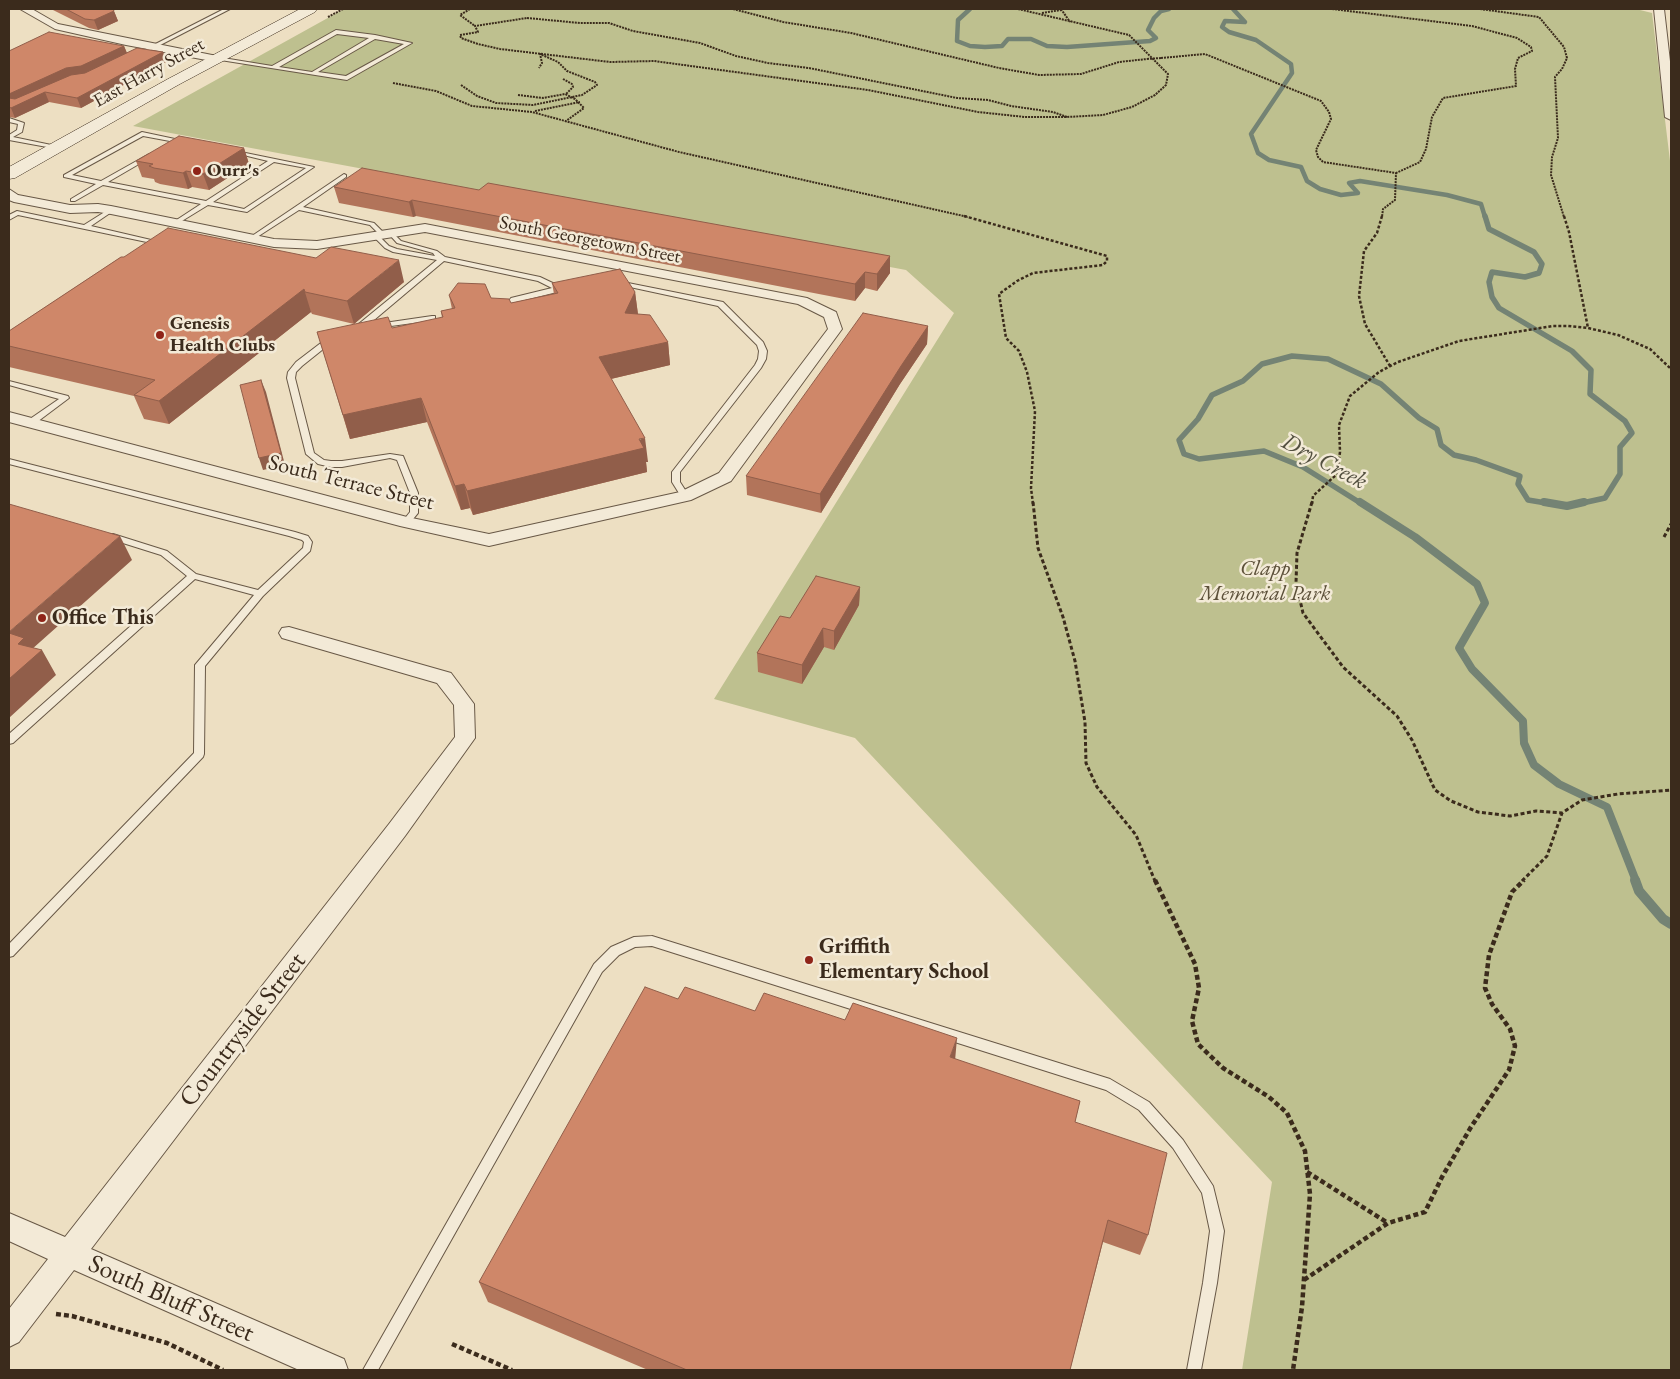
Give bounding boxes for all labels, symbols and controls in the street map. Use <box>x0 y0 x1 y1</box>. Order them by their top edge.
street label: East Harry Street <box>90 33 208 113</box>
place label: Ourr's <box>207 160 259 182</box>
marker: Ourr's <box>191 165 203 177</box>
street label: South Georgetown Street <box>498 211 682 269</box>
place label: Genesis Health Clubs <box>170 313 275 357</box>
marker: Genesis Health Clubs <box>154 329 166 341</box>
water label: Dry Creek <box>1276 428 1372 496</box>
street label: South Terrace Street <box>265 450 437 516</box>
park label: Clapp Memorial Park <box>1199 556 1331 608</box>
place label: Office This <box>52 605 154 631</box>
marker: Office This <box>36 612 48 624</box>
place label: Griffith Elementary School <box>819 934 989 986</box>
street label: Countryside Street <box>173 947 313 1113</box>
marker: Griffith Elementary School <box>803 954 815 966</box>
street label: South Bluff Street <box>83 1249 259 1349</box>

